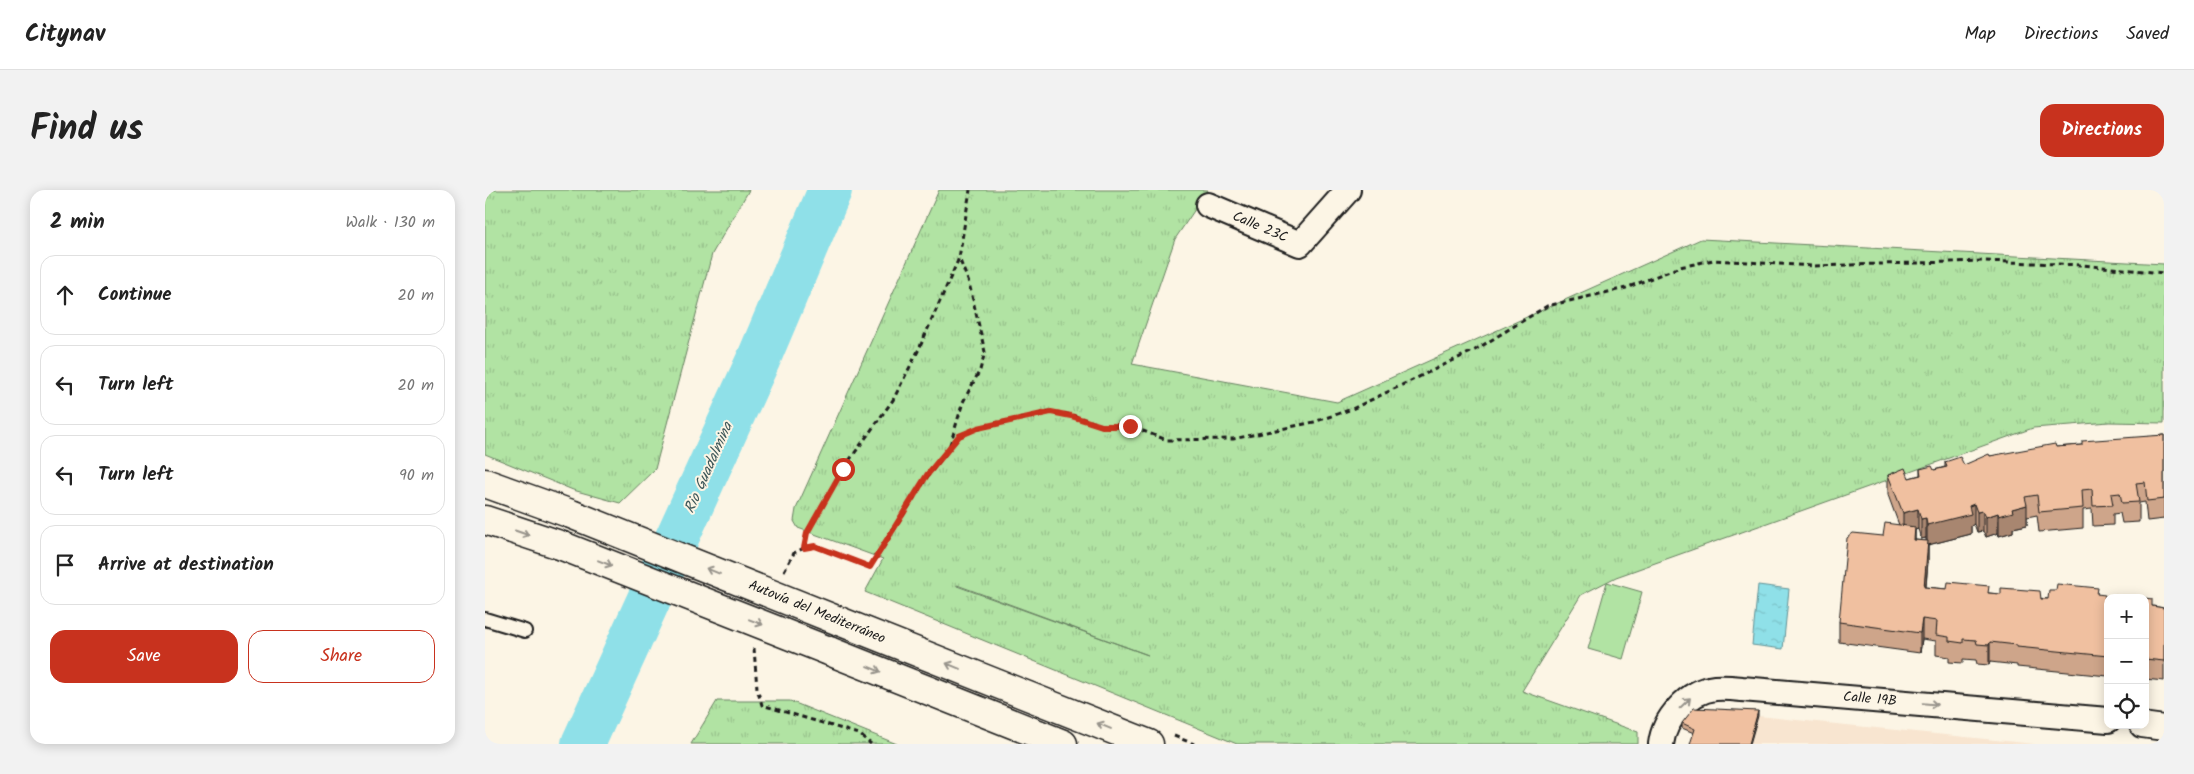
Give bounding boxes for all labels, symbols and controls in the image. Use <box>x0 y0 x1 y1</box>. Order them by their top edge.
text: Citynav <box>25 15 105 54</box>
text: Map <box>1964 20 1996 49</box>
text: Directions <box>2024 20 2098 49</box>
text: Saved <box>2126 20 2169 49</box>
text: Find us <box>30 102 143 158</box>
button: Directions <box>2040 104 2164 157</box>
street label: Calle 23C <box>1229 205 1291 249</box>
text: 2 min <box>50 206 105 239</box>
text: Walk · 130 m <box>346 210 435 235</box>
text: Continue <box>98 280 171 310</box>
icon: ahead <box>51 281 79 309</box>
text: 20 m <box>398 283 434 308</box>
text: Turn left <box>98 370 173 400</box>
icon: left <box>51 371 79 399</box>
text: 20 m <box>398 373 434 398</box>
route end <box>1119 415 1142 438</box>
water label: Rio Guadalmina <box>678 418 740 517</box>
route start <box>832 458 855 481</box>
text: Turn left <box>98 460 173 490</box>
icon: left <box>51 461 79 489</box>
text: 90 m <box>399 463 434 488</box>
one-way arrow <box>514 529 530 538</box>
text: Arrive at destination <box>98 550 274 580</box>
icon: arrive <box>51 551 79 579</box>
one-way arrow <box>597 559 612 568</box>
one-way arrow <box>705 565 720 574</box>
street label: Autovía del Mediterráneo <box>745 574 889 650</box>
map controls <box>2104 594 2149 729</box>
button: + <box>2104 594 2149 639</box>
one-way arrow <box>748 618 763 628</box>
button: Save <box>50 630 238 683</box>
button: Share <box>248 630 435 683</box>
button: − <box>2104 639 2149 684</box>
one-way arrow <box>945 661 961 670</box>
one-way arrow <box>866 665 881 674</box>
button: locate <box>2104 684 2149 729</box>
street label: Calle 19B <box>1842 686 1898 712</box>
one-way arrow <box>1678 698 1691 710</box>
one-way arrow <box>1921 700 1937 709</box>
one-way arrow <box>1096 721 1112 730</box>

